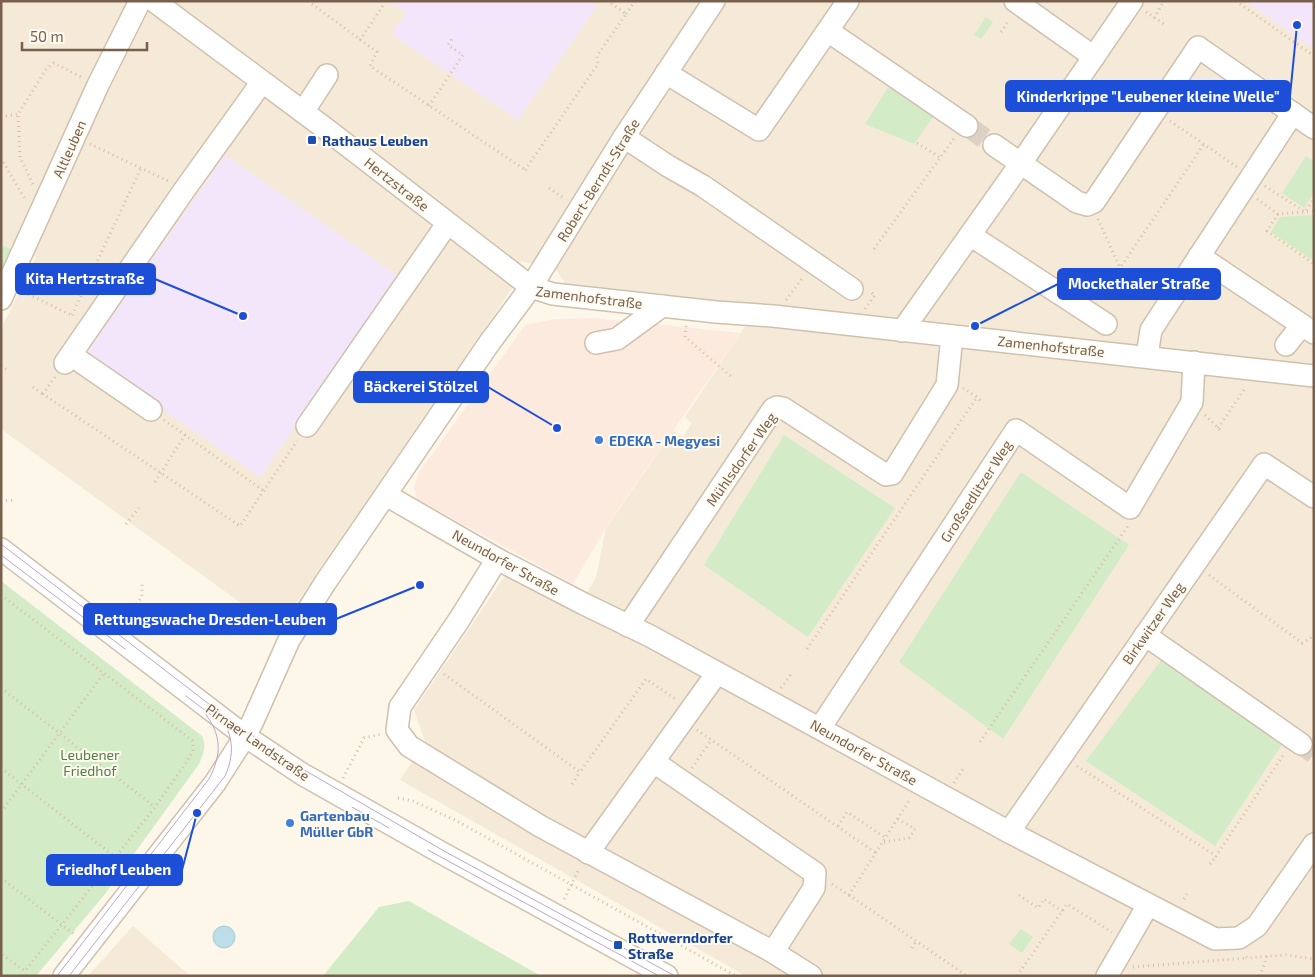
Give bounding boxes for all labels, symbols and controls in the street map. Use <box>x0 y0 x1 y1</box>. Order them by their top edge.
scale bar <box>22 20 148 52</box>
text: 50 m <box>30 27 64 45</box>
callout: Kinderkrippe "Leubener kleine Welle" <box>1006 81 1290 111</box>
text: Kinderkrippe "Leubener kleine Welle" <box>1016 87 1280 105</box>
street label: Robert-Berndt-Straße <box>553 115 643 245</box>
street label: Altleuben <box>49 118 89 180</box>
place label: Rathaus Leuben <box>322 132 428 149</box>
marker: Rathaus Leuben <box>306 134 318 146</box>
street label: Hertzstraße <box>361 153 433 215</box>
callout: Kita Hertzstraße <box>16 264 155 294</box>
text: Kita Hertzstraße <box>26 269 144 287</box>
callout: Mockethaler Straße <box>1058 269 1220 299</box>
text: Mockethaler Straße <box>1068 274 1210 292</box>
street label: Zamenhofstraße <box>535 282 643 312</box>
street label: Zamenhofstraße <box>997 332 1105 360</box>
callout: Bäckerei Stölzel <box>354 372 488 402</box>
text: Bäckerei Stölzel <box>364 377 478 395</box>
street label: Mühlsdorfer Weg <box>702 409 780 509</box>
place label: EDEKA - Megyesi <box>609 432 720 449</box>
marker: EDEKA - Megyesi <box>593 434 605 446</box>
street label: Großsedlitzer Weg <box>937 437 1015 545</box>
street label: Neundorfer Straße <box>450 526 562 598</box>
street label: Birkwitzer Weg <box>1118 578 1188 667</box>
callout: Rettungswache Dresden-Leuben <box>84 604 336 634</box>
text: Rettungswache Dresden-Leuben <box>94 610 326 628</box>
street label: Pirnaer Landstraße <box>203 700 313 784</box>
street label: Neundorfer Straße <box>808 716 920 788</box>
park label: Leubener Friedhof <box>60 746 120 779</box>
place label: Gartenbau Müller GbR <box>300 807 373 840</box>
marker: Gartenbau Müller GbR <box>284 817 296 829</box>
callout: Friedhof Leuben <box>47 855 182 885</box>
text: Friedhof Leuben <box>57 860 171 878</box>
place label: Rottwerndorfer Straße <box>628 929 733 962</box>
marker: Rottwerndorfer Straße <box>612 939 624 951</box>

